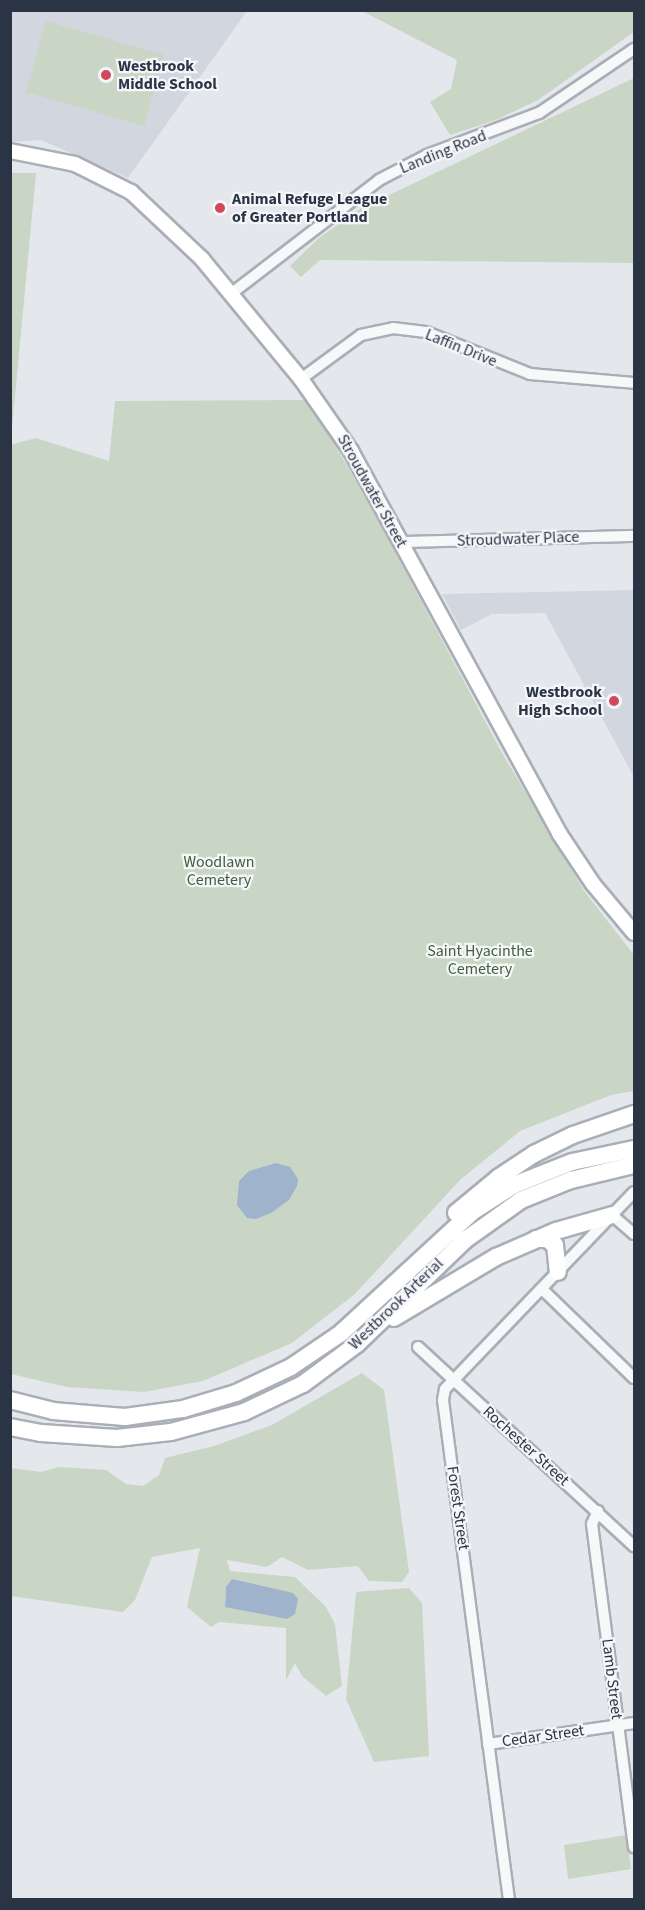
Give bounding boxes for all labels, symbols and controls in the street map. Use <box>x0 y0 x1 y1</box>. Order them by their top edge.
place label: Westbrook Middle School <box>118 56 217 94</box>
marker: Westbrook Middle School <box>99 68 113 82</box>
street label: Landing Road <box>397 126 489 178</box>
place label: Animal Refuge League of Greater Portland <box>232 189 387 227</box>
marker: Animal Refuge League of Greater Portland <box>213 201 227 215</box>
street label: Laffin Drive <box>422 325 500 371</box>
street label: Stroudwater Street <box>333 431 411 551</box>
street label: Stroudwater Place <box>457 527 579 551</box>
place label: Westbrook High School <box>518 682 602 720</box>
marker: Westbrook High School <box>607 694 621 708</box>
park label: Woodlawn Cemetery <box>183 852 255 890</box>
park label: Saint Hyacinthe Cemetery <box>427 941 533 979</box>
street label: Westbrook Arterial <box>345 1254 447 1354</box>
street label: Rochester Street <box>479 1402 573 1490</box>
street label: Forest Street <box>443 1465 473 1551</box>
street label: Lamb Street <box>598 1638 626 1720</box>
street label: Cedar Street <box>501 1721 585 1751</box>

